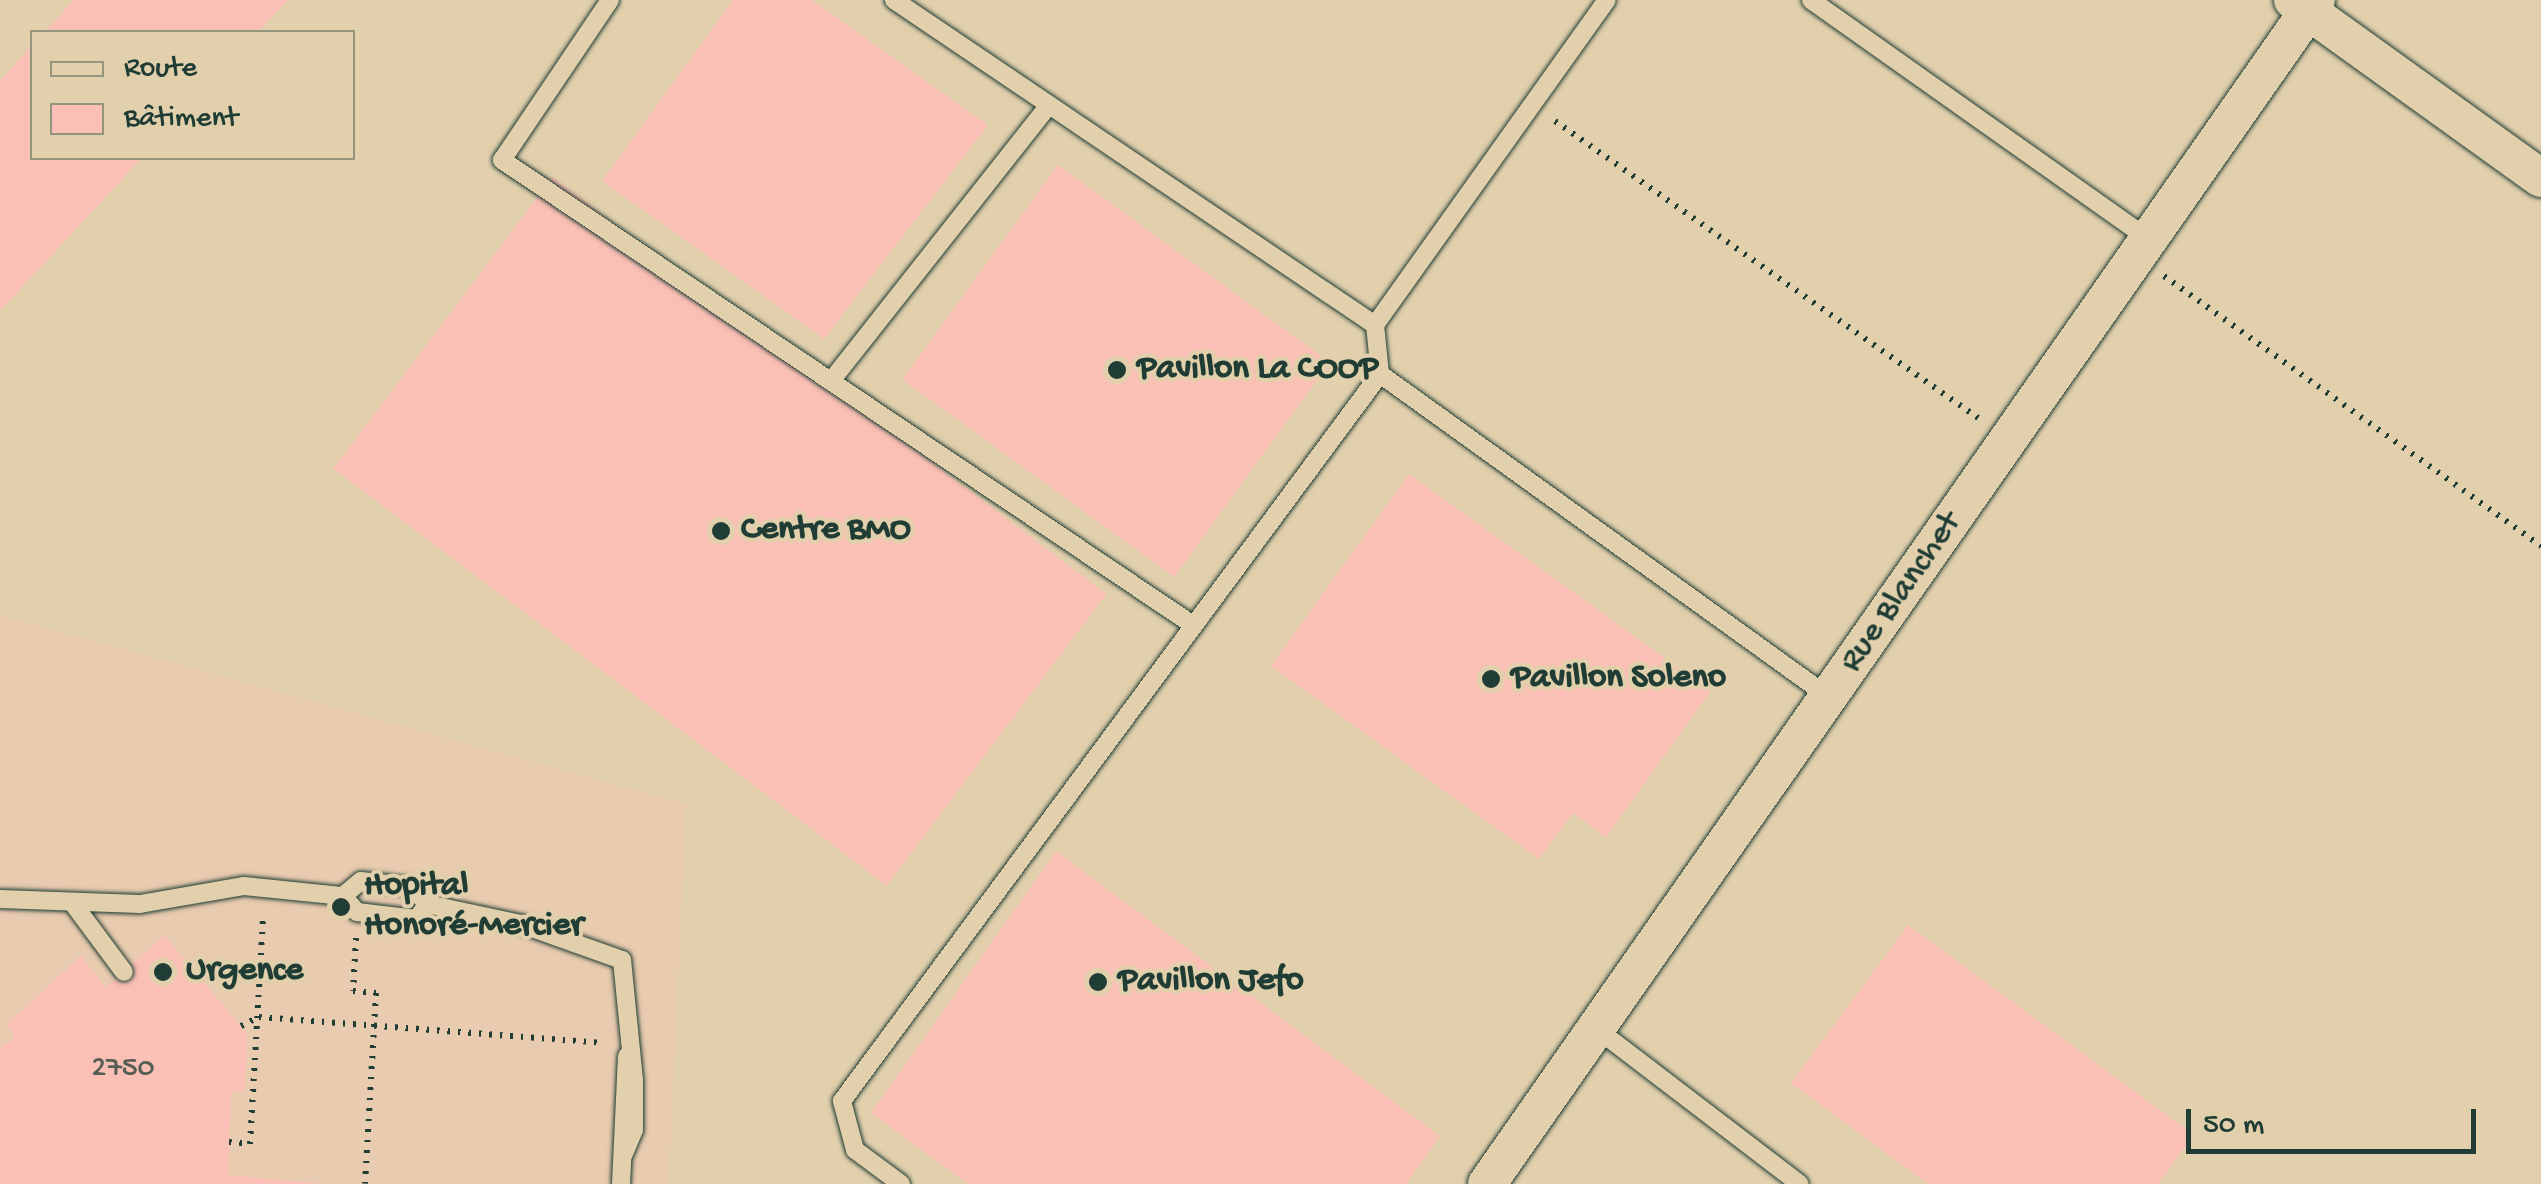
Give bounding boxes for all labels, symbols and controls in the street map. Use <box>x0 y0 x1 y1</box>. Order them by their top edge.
legend <box>30 30 355 160</box>
text: Route <box>124 52 197 87</box>
text: Bâtiment <box>124 102 238 137</box>
place label: Pavillon La COOP <box>1137 349 1378 391</box>
marker: Pavillon La COOP <box>1106 359 1128 381</box>
street label: Rue Blanchet <box>1832 505 1972 681</box>
place label: Centre BMO <box>741 510 911 552</box>
marker: Centre BMO <box>710 520 732 542</box>
place label: Pavillon Soleno <box>1511 658 1726 700</box>
marker: Pavillon Soleno <box>1480 668 1502 690</box>
place label: Hopital Honoré-Mercier <box>364 866 583 948</box>
marker: Hopital Honoré-Mercier <box>328 894 354 920</box>
place label: Urgence <box>186 951 303 993</box>
marker: Urgence <box>150 959 176 985</box>
place label: Pavillon Jefo <box>1118 961 1304 1003</box>
marker: Pavillon Jefo <box>1087 971 1109 993</box>
house number: 2750 <box>91 1052 155 1088</box>
scale bar <box>2191 1089 2481 1151</box>
text: 50 m <box>2203 1109 2264 1144</box>

